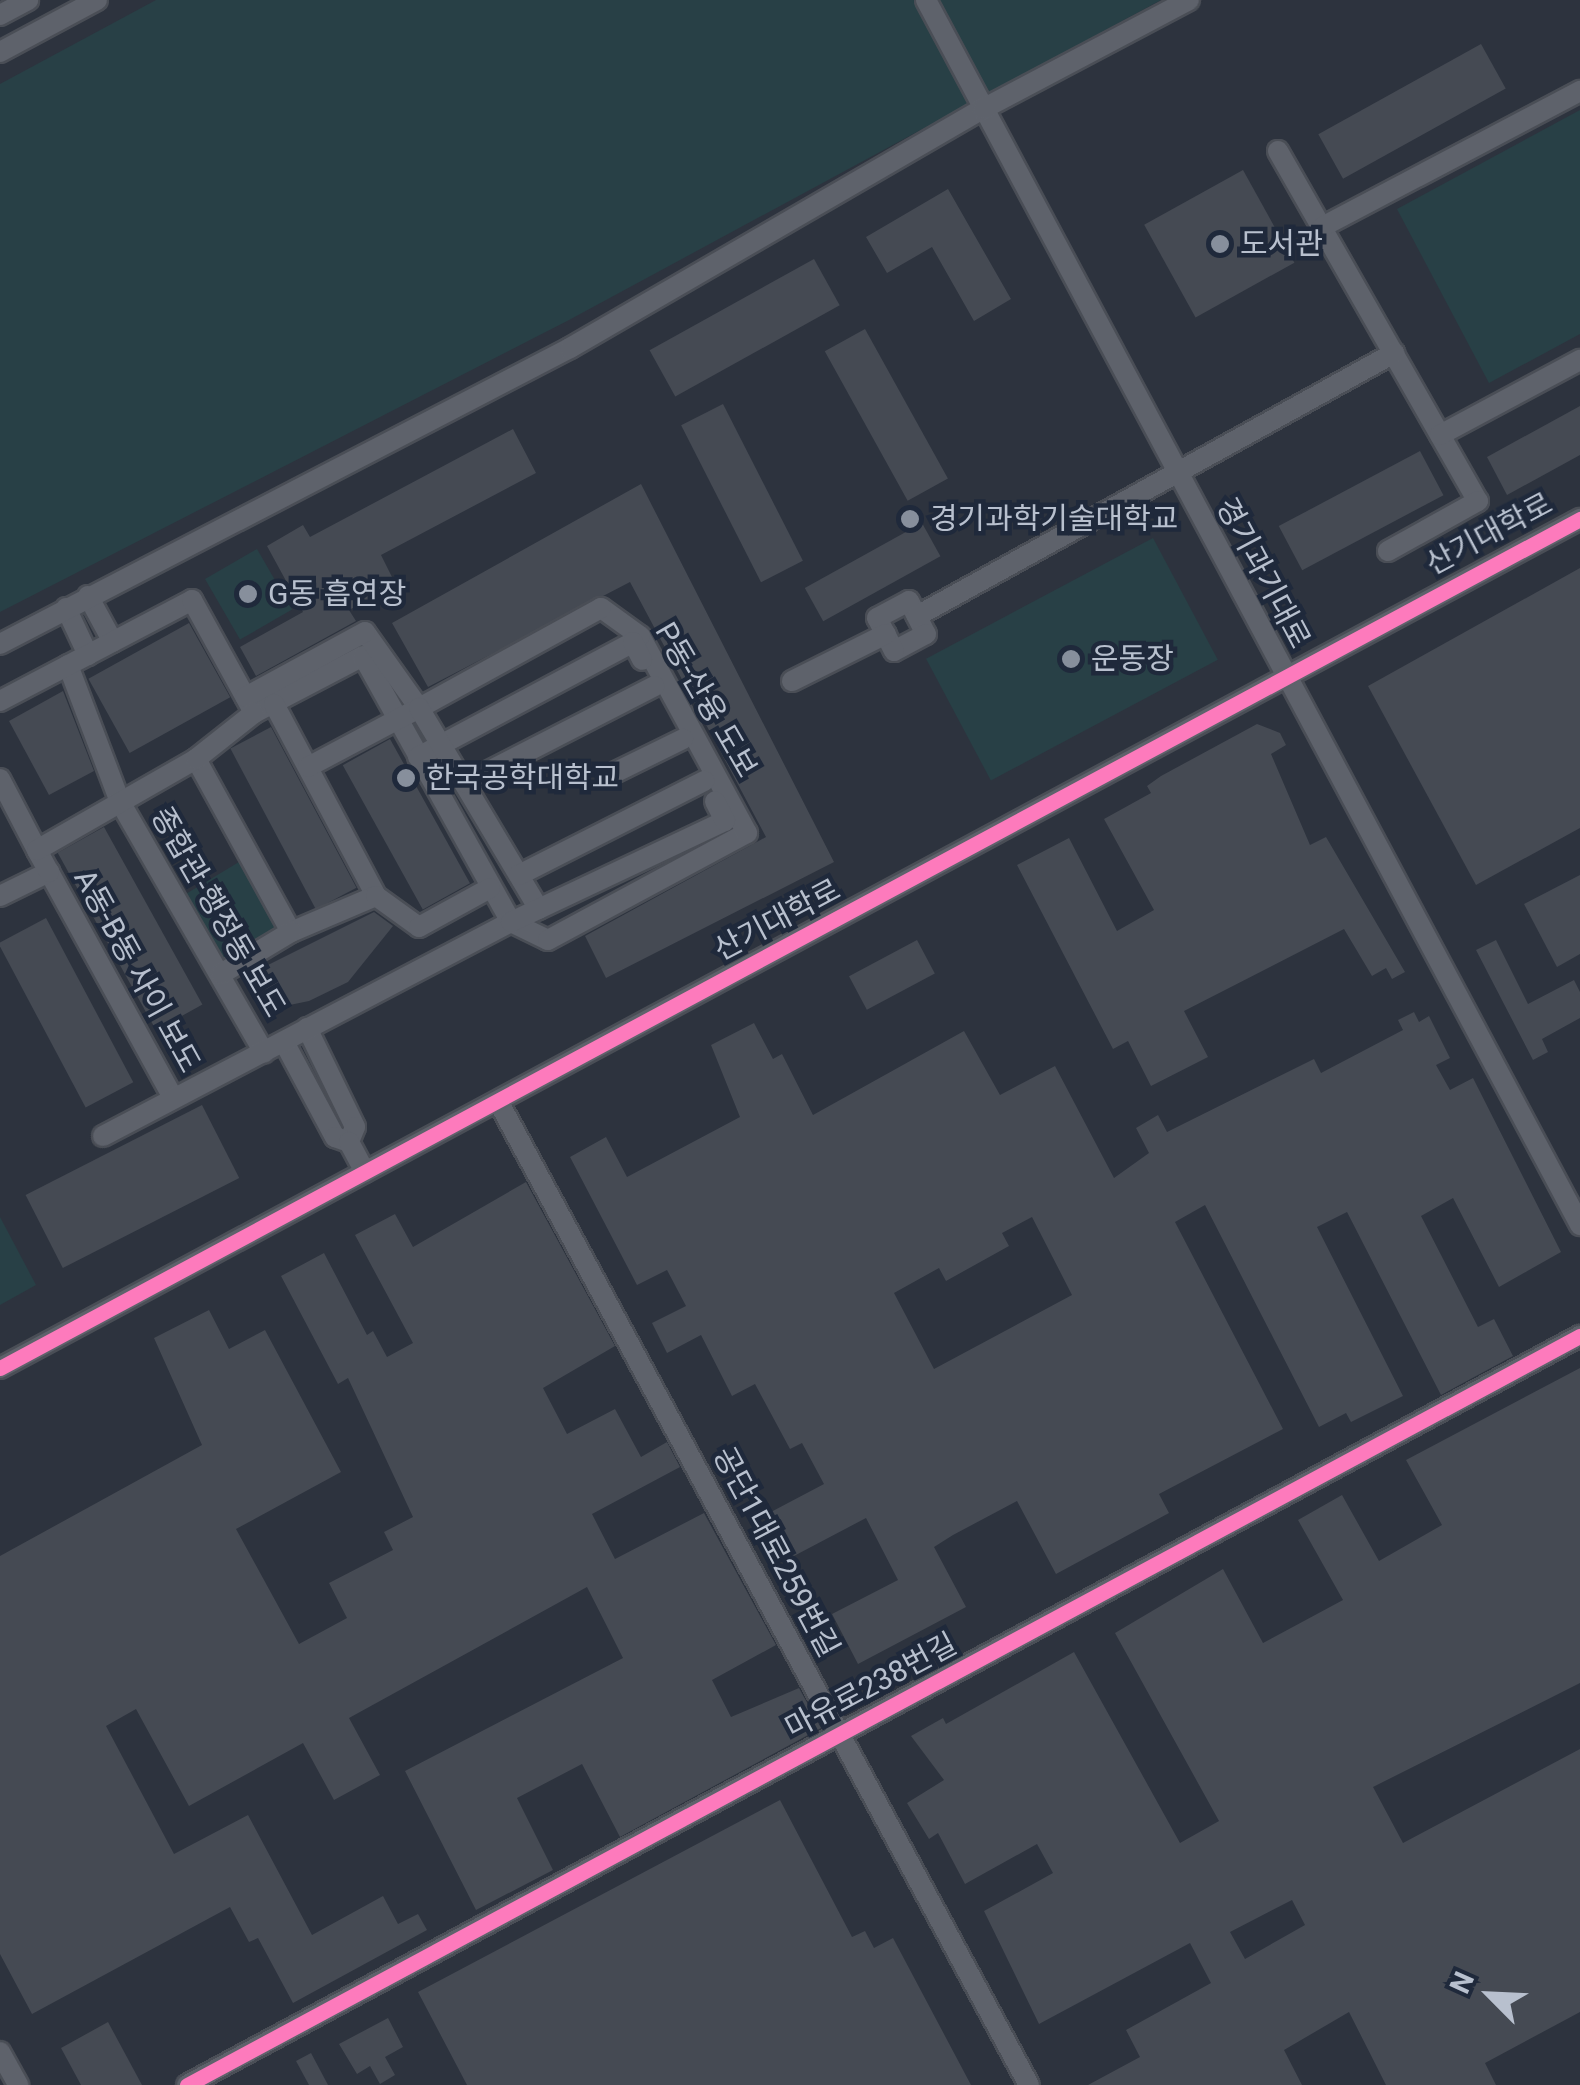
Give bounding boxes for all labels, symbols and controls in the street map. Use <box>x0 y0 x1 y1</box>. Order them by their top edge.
place label: 도서관 <box>1240 226 1323 262</box>
marker: 도서관 <box>1209 233 1231 255</box>
street label: 산기대학로 <box>1420 486 1558 582</box>
street label: 경기과기대로 <box>1208 491 1318 655</box>
place label: 경기과학기술대학교 <box>930 501 1178 537</box>
marker: 경기과학기술대학교 <box>899 508 921 530</box>
place label: G동 흡연장 <box>268 576 406 612</box>
marker: G동 흡연장 <box>237 583 259 605</box>
street label: P동-산융 도보 <box>647 616 765 784</box>
place label: 운동장 <box>1091 641 1174 677</box>
marker: 운동장 <box>1060 648 1082 670</box>
place label: 한국공학대학교 <box>426 760 619 796</box>
marker: 한국공학대학교 <box>395 767 417 789</box>
street label: 종합관-행정동 보도 <box>143 801 293 1023</box>
street label: A동-B동 사이 보도 <box>66 863 208 1079</box>
street label: 산기대학로 <box>708 872 846 968</box>
street label: 공단1대로259번길 <box>705 1441 847 1663</box>
street label: 마유로238번길 <box>779 1626 963 1746</box>
north arrow <box>1440 1945 1540 2045</box>
text: N <box>1443 1967 1481 1998</box>

